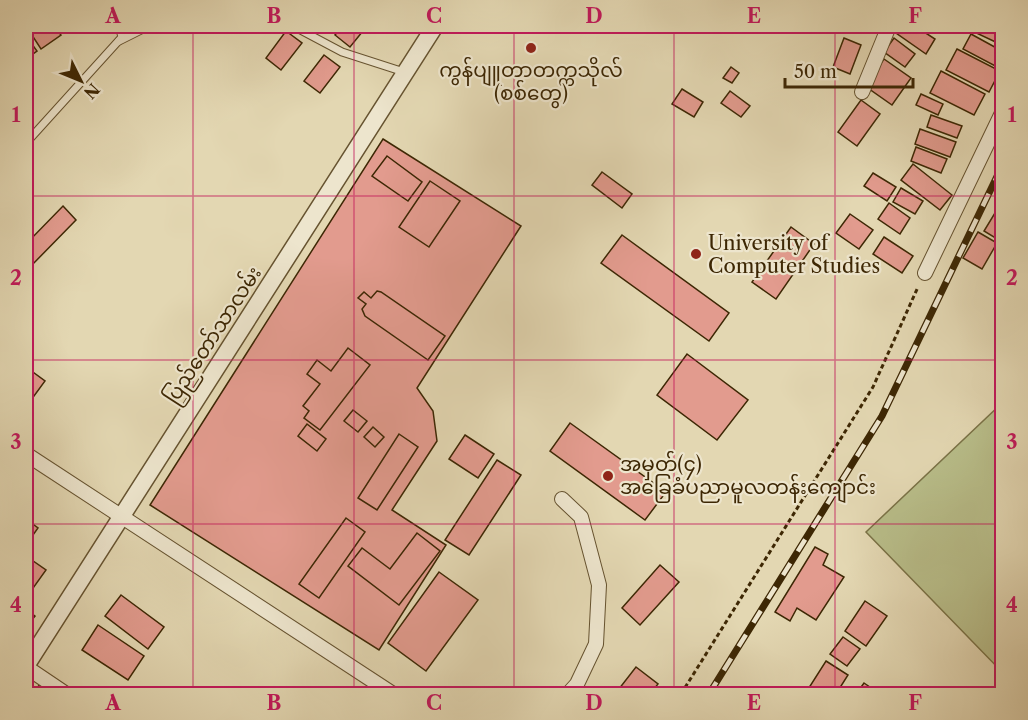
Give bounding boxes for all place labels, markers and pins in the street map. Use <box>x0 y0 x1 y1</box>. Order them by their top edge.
marker: ကွန်ပျူတာတက္ကသိုလ် (စစ်တွေ) <box>524 41 538 55</box>
place label: ကွန်ပျူတာတက္ကသိုလ် (စစ်တွေ) <box>439 56 623 109</box>
place label: University of Computer Studies <box>708 231 880 278</box>
marker: University of Computer Studies <box>689 247 703 261</box>
place label: အမှတ်(၄) အခြေခံပညာမူလတန်းကျောင်း <box>620 450 876 504</box>
marker: အမှတ်(၄) အခြေခံပညာမူလတန်းကျောင်း <box>601 469 615 483</box>

